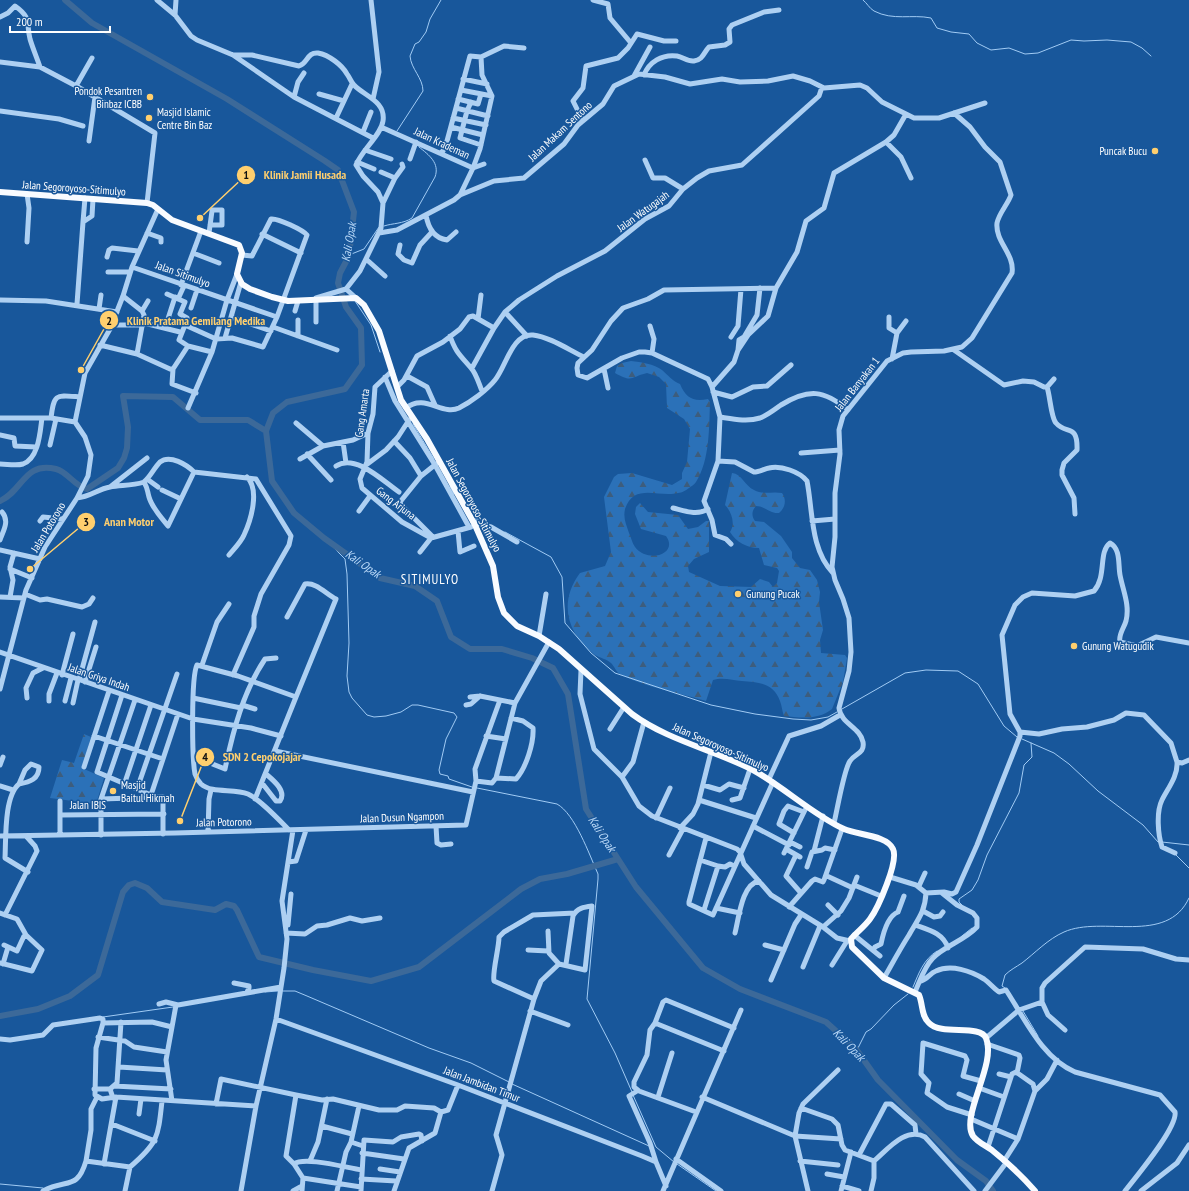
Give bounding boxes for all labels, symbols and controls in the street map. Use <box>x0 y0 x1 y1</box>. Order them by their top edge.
scale bar <box>10 8 110 34</box>
text: 200 m <box>16 14 43 29</box>
place label: Pondok Pesantren Binbaz ICBB <box>74 84 142 111</box>
marker: Pondok Pesantren Binbaz ICBB <box>145 92 155 102</box>
street label: Jalan Makam Sentono <box>524 98 595 165</box>
place label: Masjid Islamic Centre Bin Baz <box>157 105 212 132</box>
marker: Masjid Islamic Centre Bin Baz <box>144 113 154 123</box>
street label: Jalan Krademan <box>411 124 472 162</box>
place label: Puncak Bucu <box>1099 144 1147 158</box>
marker: Puncak Bucu <box>1150 146 1160 156</box>
callout: Klinik Jamii Husada <box>236 163 355 187</box>
text: 1 <box>243 167 249 182</box>
text: Klinik Jamii Husada <box>264 167 346 182</box>
street label: Jalan Segoroyoso-Sitimulyo <box>21 177 127 199</box>
street label: Jalan Watugajah <box>613 187 672 235</box>
water label: Kali Opak <box>338 220 360 263</box>
street label: Jalan Sitimulyo <box>153 257 212 290</box>
callout: Klinik Pratama Gemilang Medika <box>99 308 274 332</box>
text: 2 <box>106 313 112 328</box>
text: Klinik Pratama Gemilang Medika <box>127 313 265 328</box>
street label: Jalan Banyakan 1 <box>831 354 883 415</box>
street label: Gang Amarta <box>352 388 372 438</box>
street label: Jalan Segoroyoso-Sitimulyo <box>443 455 505 554</box>
street label: Gang Arjuna <box>373 484 419 522</box>
street label: Jalan Potorono <box>27 499 68 555</box>
callout: Anan Motor <box>76 510 162 534</box>
text: 3 <box>83 514 89 529</box>
text: Anan Motor <box>103 514 154 529</box>
water label: Kali Opak <box>343 546 385 582</box>
district label: SITIMULYO <box>401 571 459 588</box>
place label: Gunung Pucak <box>746 587 800 601</box>
marker: Gunung Pucak <box>733 589 743 599</box>
place label: Gunung Watugudik <box>1082 639 1154 653</box>
marker: Gunung Watugudik <box>1069 641 1079 651</box>
street label: Jalan Griya Indah <box>65 660 132 694</box>
street label: Jalan Segoroyoso-Sitimulyo <box>670 719 772 775</box>
callout: SDN 2 Cepokojajar <box>195 745 310 769</box>
text: 4 <box>202 749 208 764</box>
text: SDN 2 Cepokojajar <box>223 749 302 764</box>
place label: Masjid Baitul Hikmah <box>121 778 175 805</box>
marker: Masjid Baitul Hikmah <box>108 786 118 796</box>
street label: Jalan IBIS <box>69 798 106 812</box>
street label: Jalan Dusun Ngampon <box>359 809 444 825</box>
water label: Kali Opak <box>585 813 620 856</box>
street label: Jalan Potorono <box>195 815 252 830</box>
water label: Kali Opak <box>830 1025 869 1065</box>
street label: Jalan Jambidan Timur <box>441 1063 522 1105</box>

